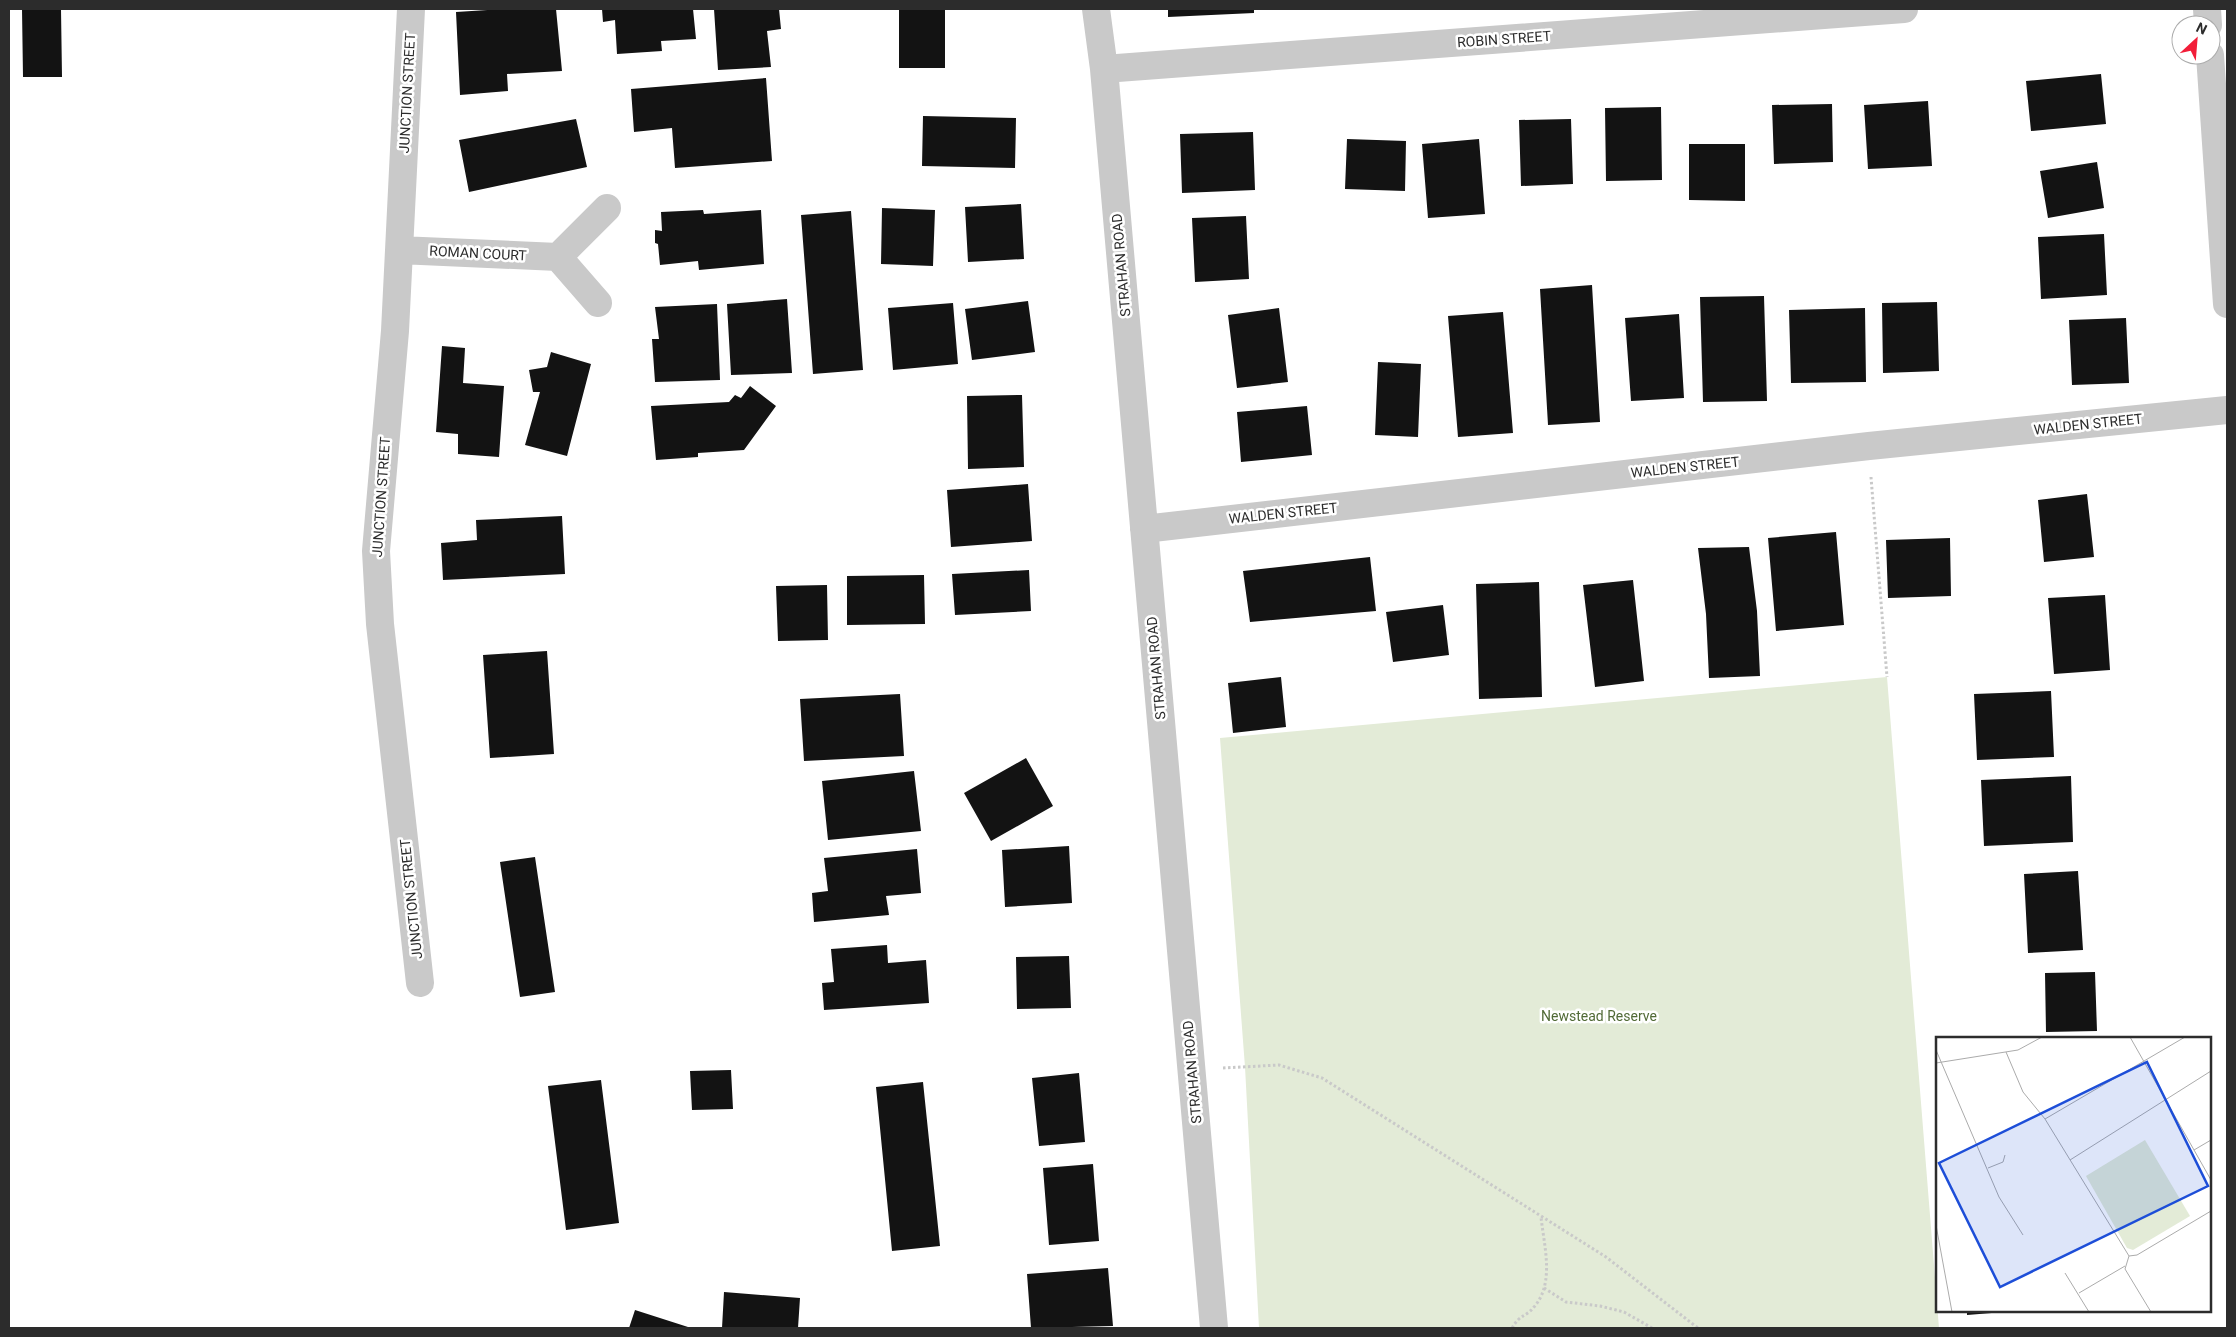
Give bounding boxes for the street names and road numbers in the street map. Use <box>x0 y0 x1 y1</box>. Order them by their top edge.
street label: ROBIN STREET <box>1457 28 1552 50</box>
street label: JUNCTION STREET <box>396 32 418 154</box>
street label: STRAHAN ROAD <box>1109 213 1133 317</box>
street label: ROMAN COURT <box>429 242 528 264</box>
street label: WALDEN STREET <box>2033 410 2144 438</box>
street label: JUNCTION STREET <box>369 436 393 558</box>
street label: WALDEN STREET <box>1630 453 1741 481</box>
street label: WALDEN STREET <box>1228 499 1339 527</box>
street label: STRAHAN ROAD <box>1144 616 1168 720</box>
street label: JUNCTION STREET <box>397 838 425 960</box>
street label: STRAHAN ROAD <box>1180 1020 1204 1124</box>

